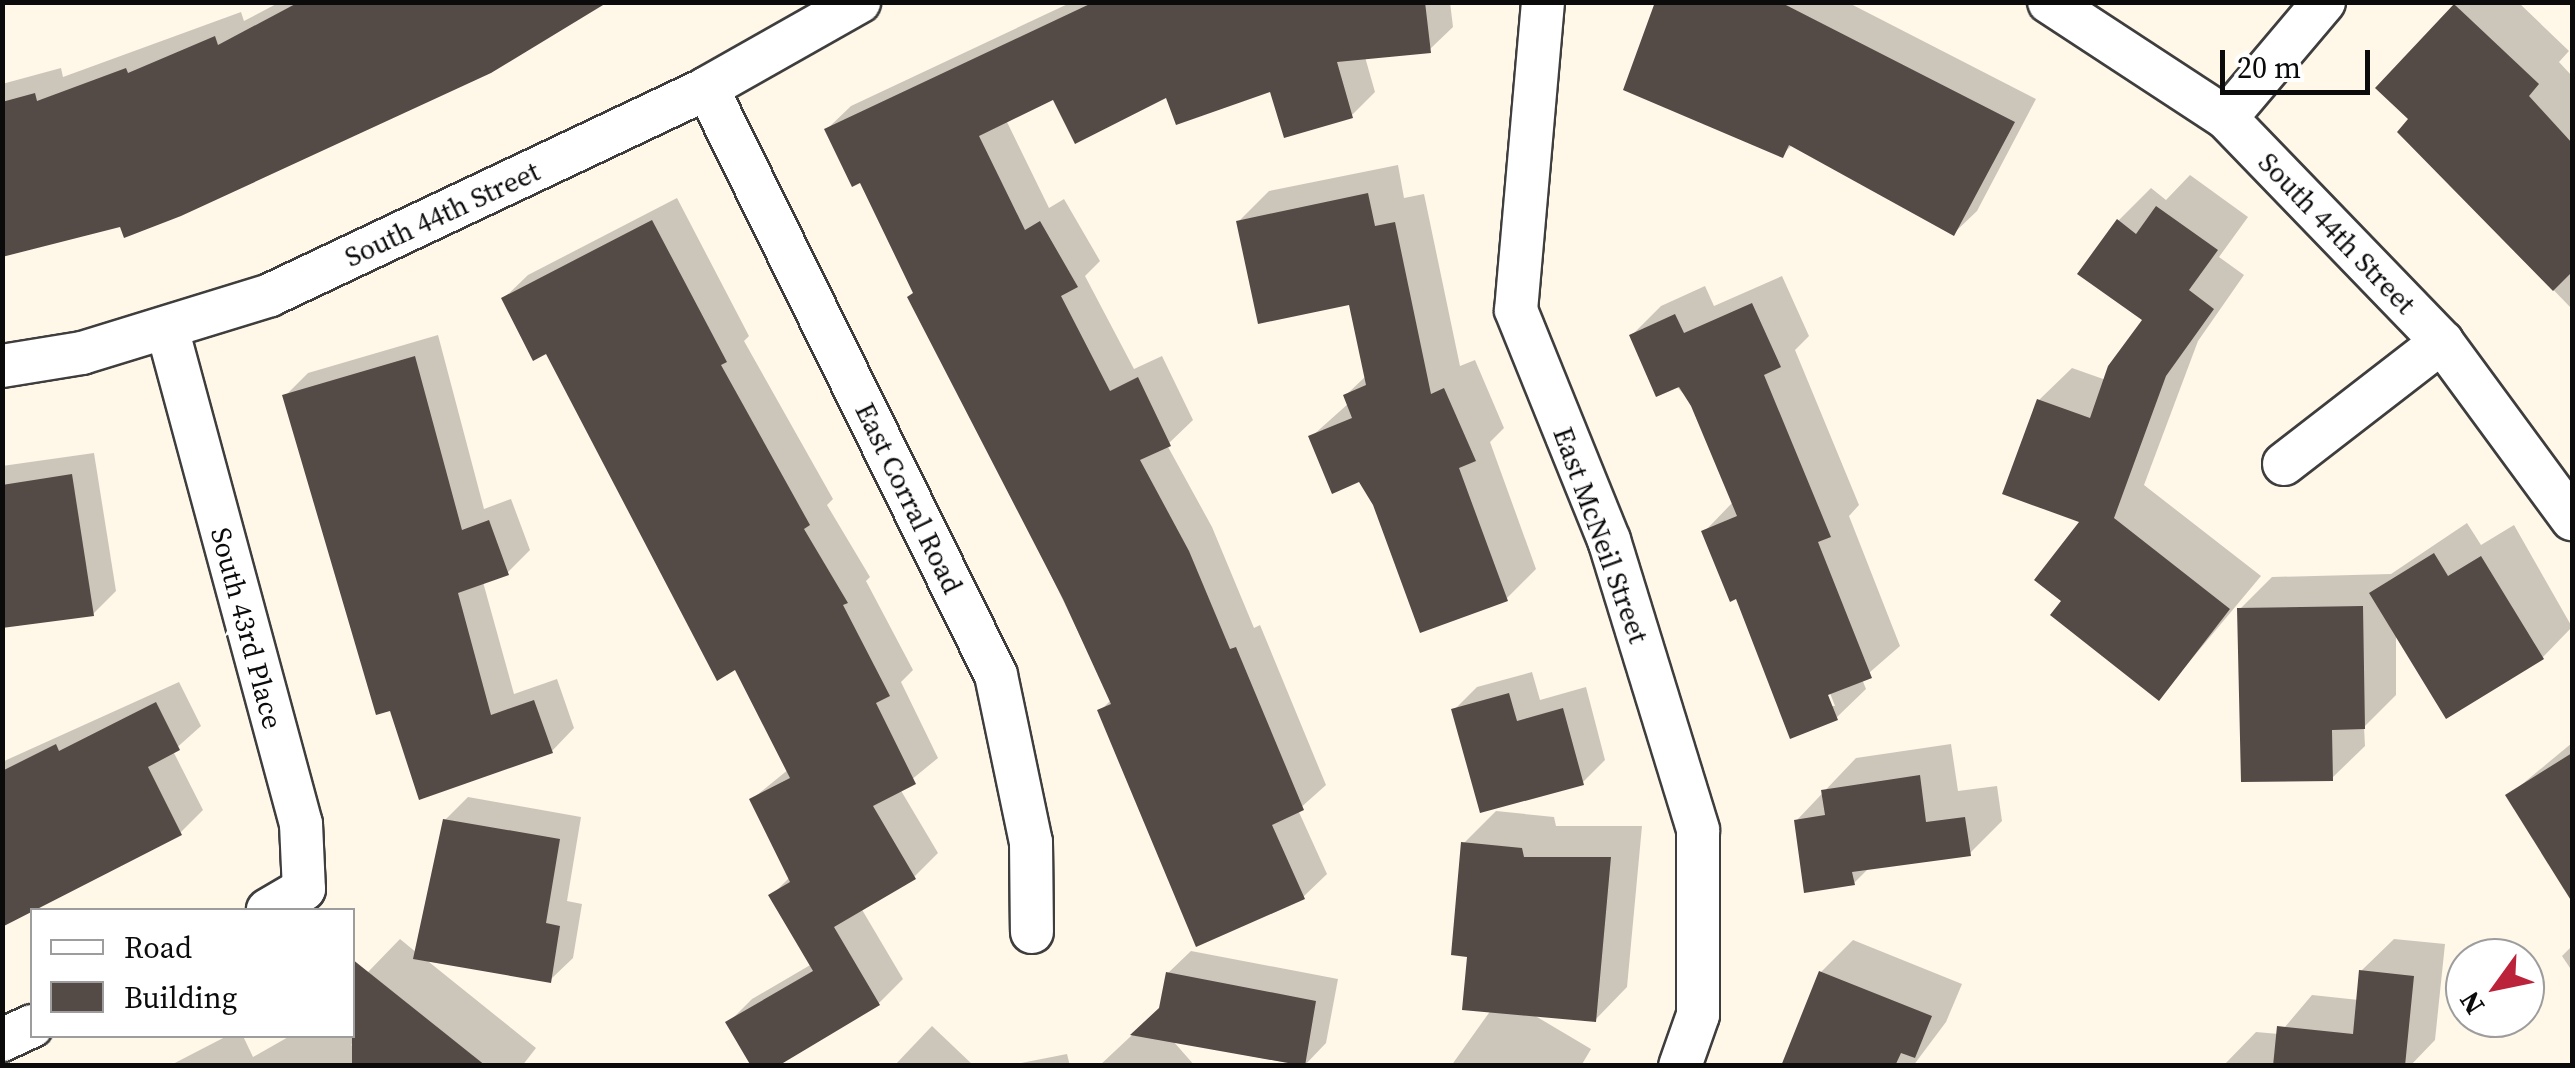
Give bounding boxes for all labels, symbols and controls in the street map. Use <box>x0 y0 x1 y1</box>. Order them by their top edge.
scale bar <box>2225 30 2375 92</box>
text: 20 m <box>2237 47 2301 88</box>
street label: South 44th Street <box>2252 145 2422 321</box>
street label: South 44th Street <box>339 154 545 274</box>
street label: East Corral Road <box>848 397 970 599</box>
street label: East McNeil Street <box>1546 422 1656 648</box>
street label: South 43rd Place <box>204 524 290 732</box>
legend <box>30 908 355 1038</box>
text: Road <box>124 927 192 968</box>
north arrow <box>2445 938 2545 1038</box>
text: Building <box>124 977 237 1018</box>
text: N <box>2450 984 2493 1022</box>

